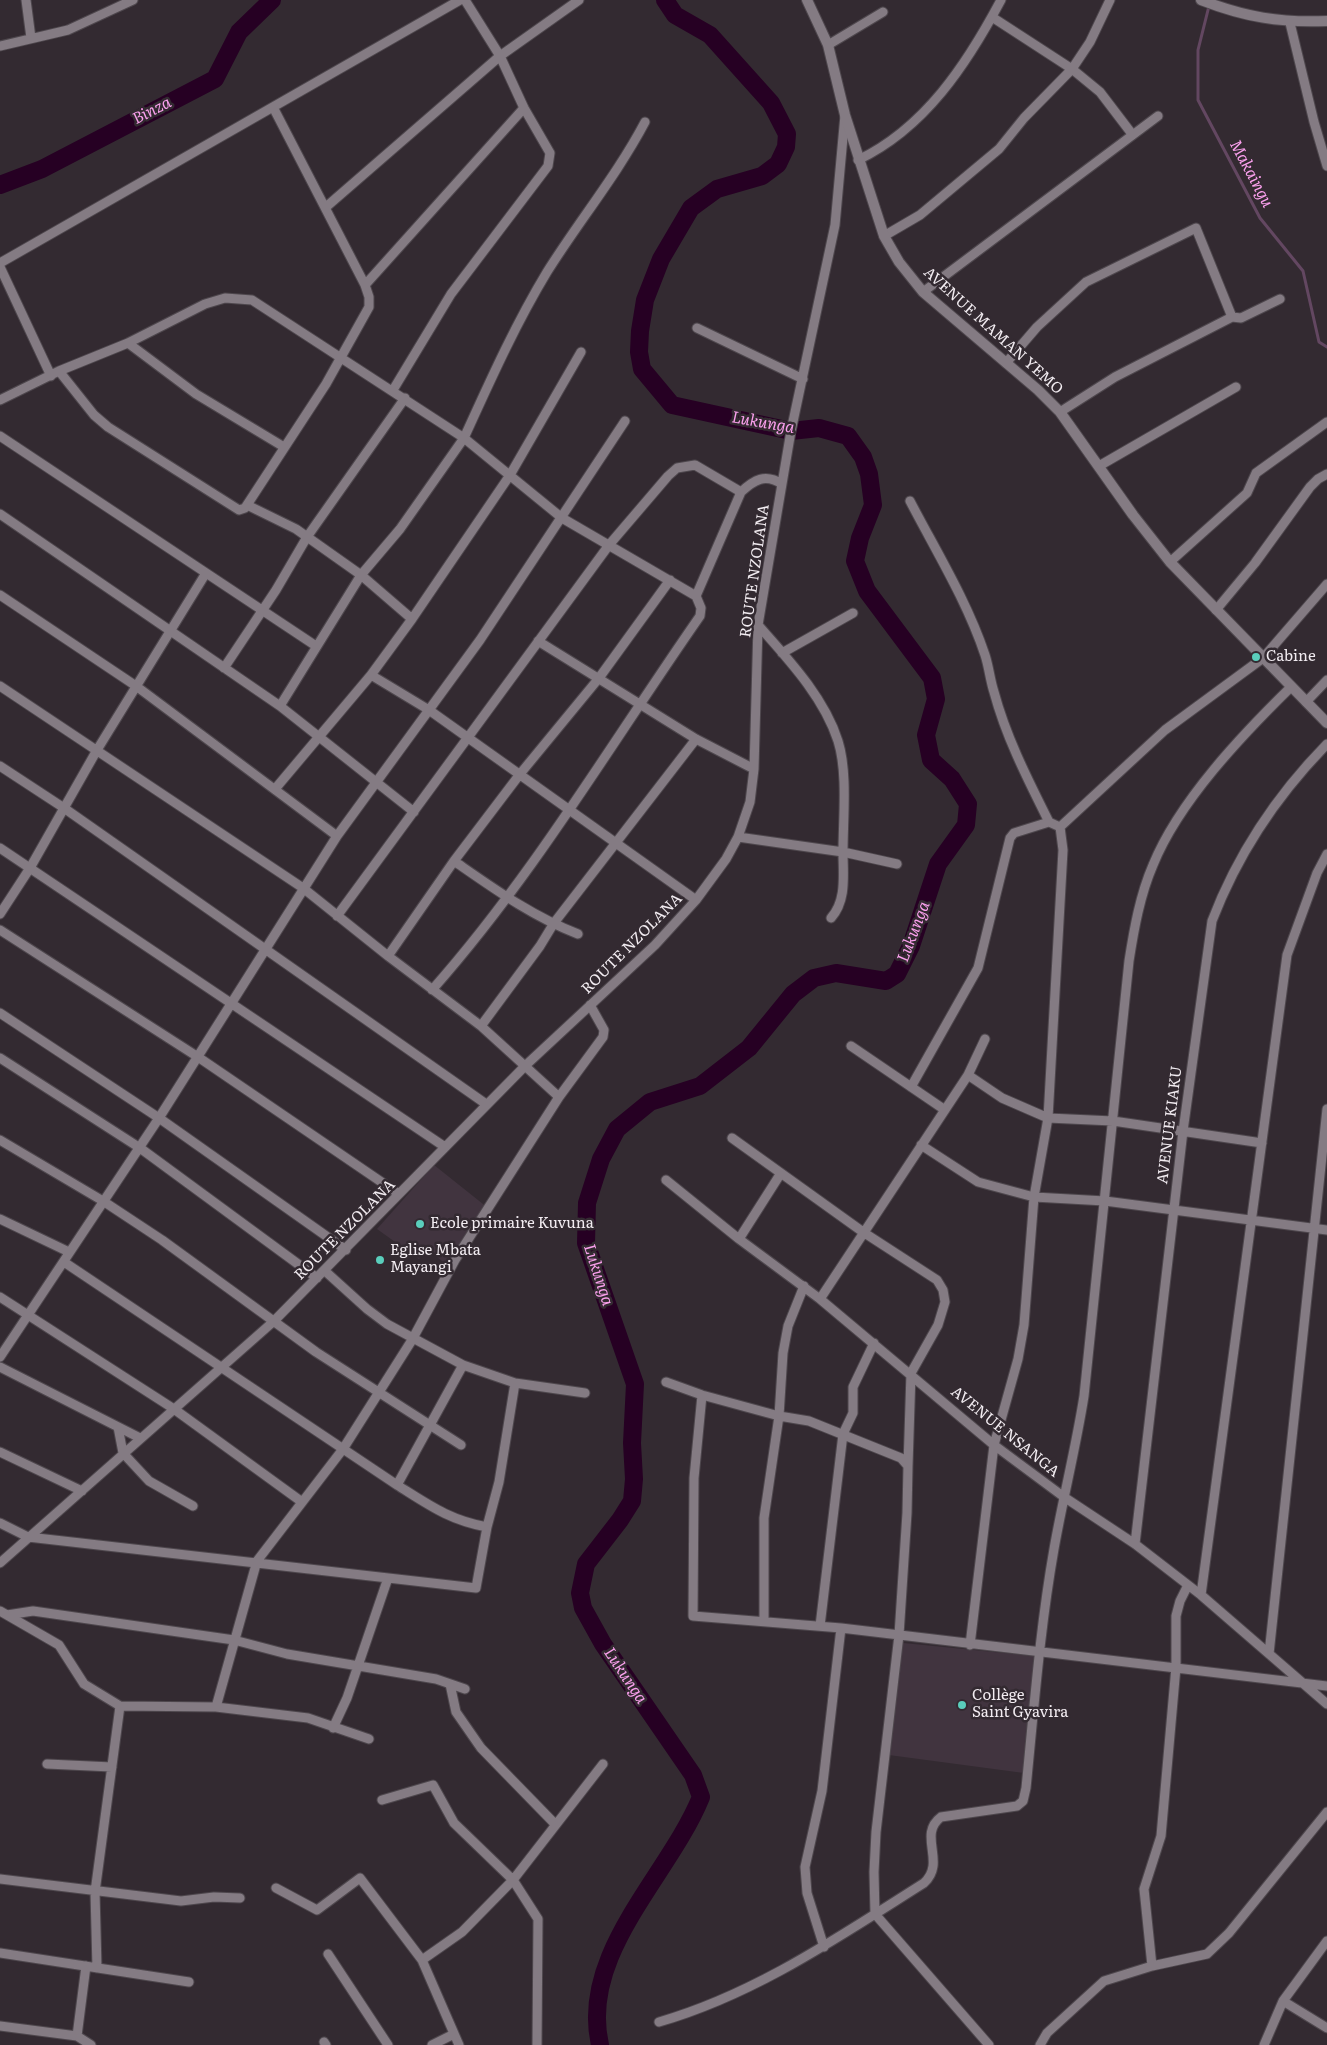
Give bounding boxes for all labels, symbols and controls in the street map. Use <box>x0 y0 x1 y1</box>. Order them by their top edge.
water label: Binza <box>129 93 175 129</box>
water label: Makaingu <box>1225 137 1277 211</box>
street label: AVENUE MAMAN YEMO <box>920 264 1066 398</box>
water label: Lukunga <box>730 408 796 438</box>
street label: ROUTE NZOLANA <box>737 503 773 639</box>
place label: Cabine <box>1266 648 1316 666</box>
marker: Cabine <box>1250 651 1262 663</box>
street label: ROUTE NZOLANA <box>578 890 686 998</box>
water label: Lukunga <box>894 899 934 965</box>
street label: AVENUE KIAKU <box>1154 1065 1186 1185</box>
street label: ROUTE NZOLANA <box>291 1176 399 1284</box>
place label: Ecole primaire Kuvuna <box>430 1215 594 1233</box>
marker: Ecole primaire Kuvuna <box>414 1218 426 1230</box>
place label: Eglise Mbata Mayangi <box>390 1242 481 1277</box>
water label: Lukunga <box>579 1242 617 1308</box>
marker: Eglise Mbata Mayangi <box>374 1254 386 1266</box>
street label: AVENUE NSANGA <box>947 1383 1063 1481</box>
water label: Lukunga <box>599 1644 651 1708</box>
place label: Collège Saint Gyavira <box>972 1687 1068 1722</box>
marker: Collège Saint Gyavira <box>956 1699 968 1711</box>

